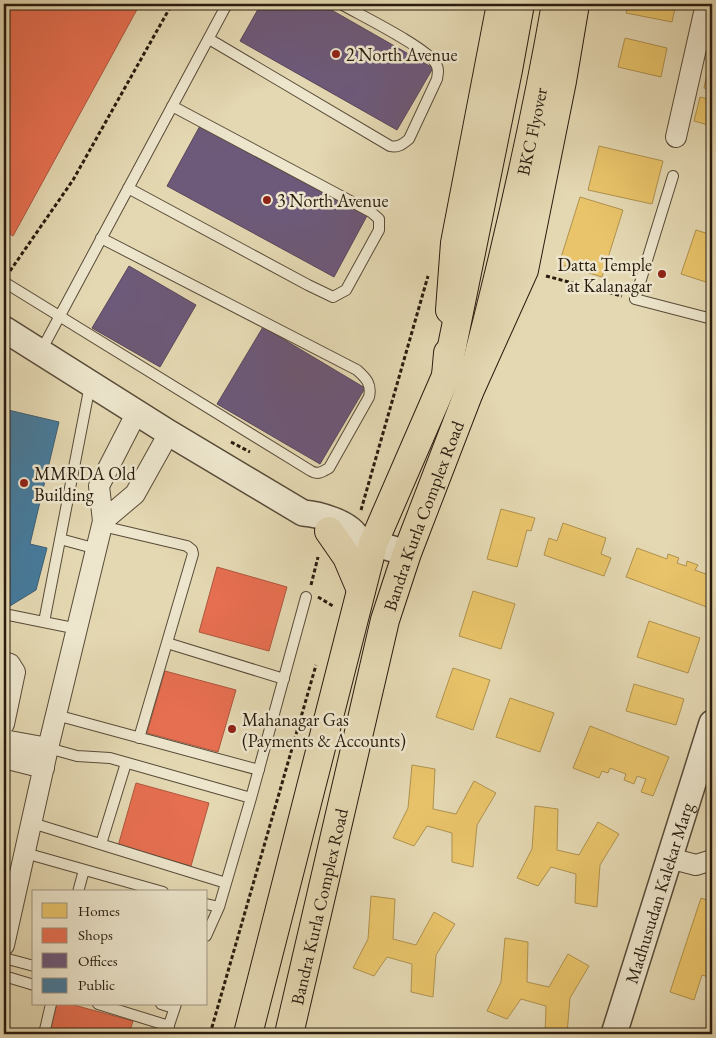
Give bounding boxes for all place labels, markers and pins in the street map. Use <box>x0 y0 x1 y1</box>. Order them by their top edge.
place label: 2 North Avenue <box>346 43 458 66</box>
marker: 2 North Avenue <box>330 48 342 60</box>
place label: 3 North Avenue <box>277 189 389 212</box>
marker: 3 North Avenue <box>261 194 273 206</box>
place label: Datta Temple at Kalanagar <box>558 253 652 297</box>
marker: Datta Temple at Kalanagar <box>656 268 668 280</box>
place label: MMRDA Old Building <box>34 462 136 506</box>
marker: MMRDA Old Building <box>18 477 30 489</box>
place label: Mahanagar Gas (Payments & Accounts) <box>242 708 406 752</box>
marker: Mahanagar Gas (Payments & Accounts) <box>226 723 238 735</box>

